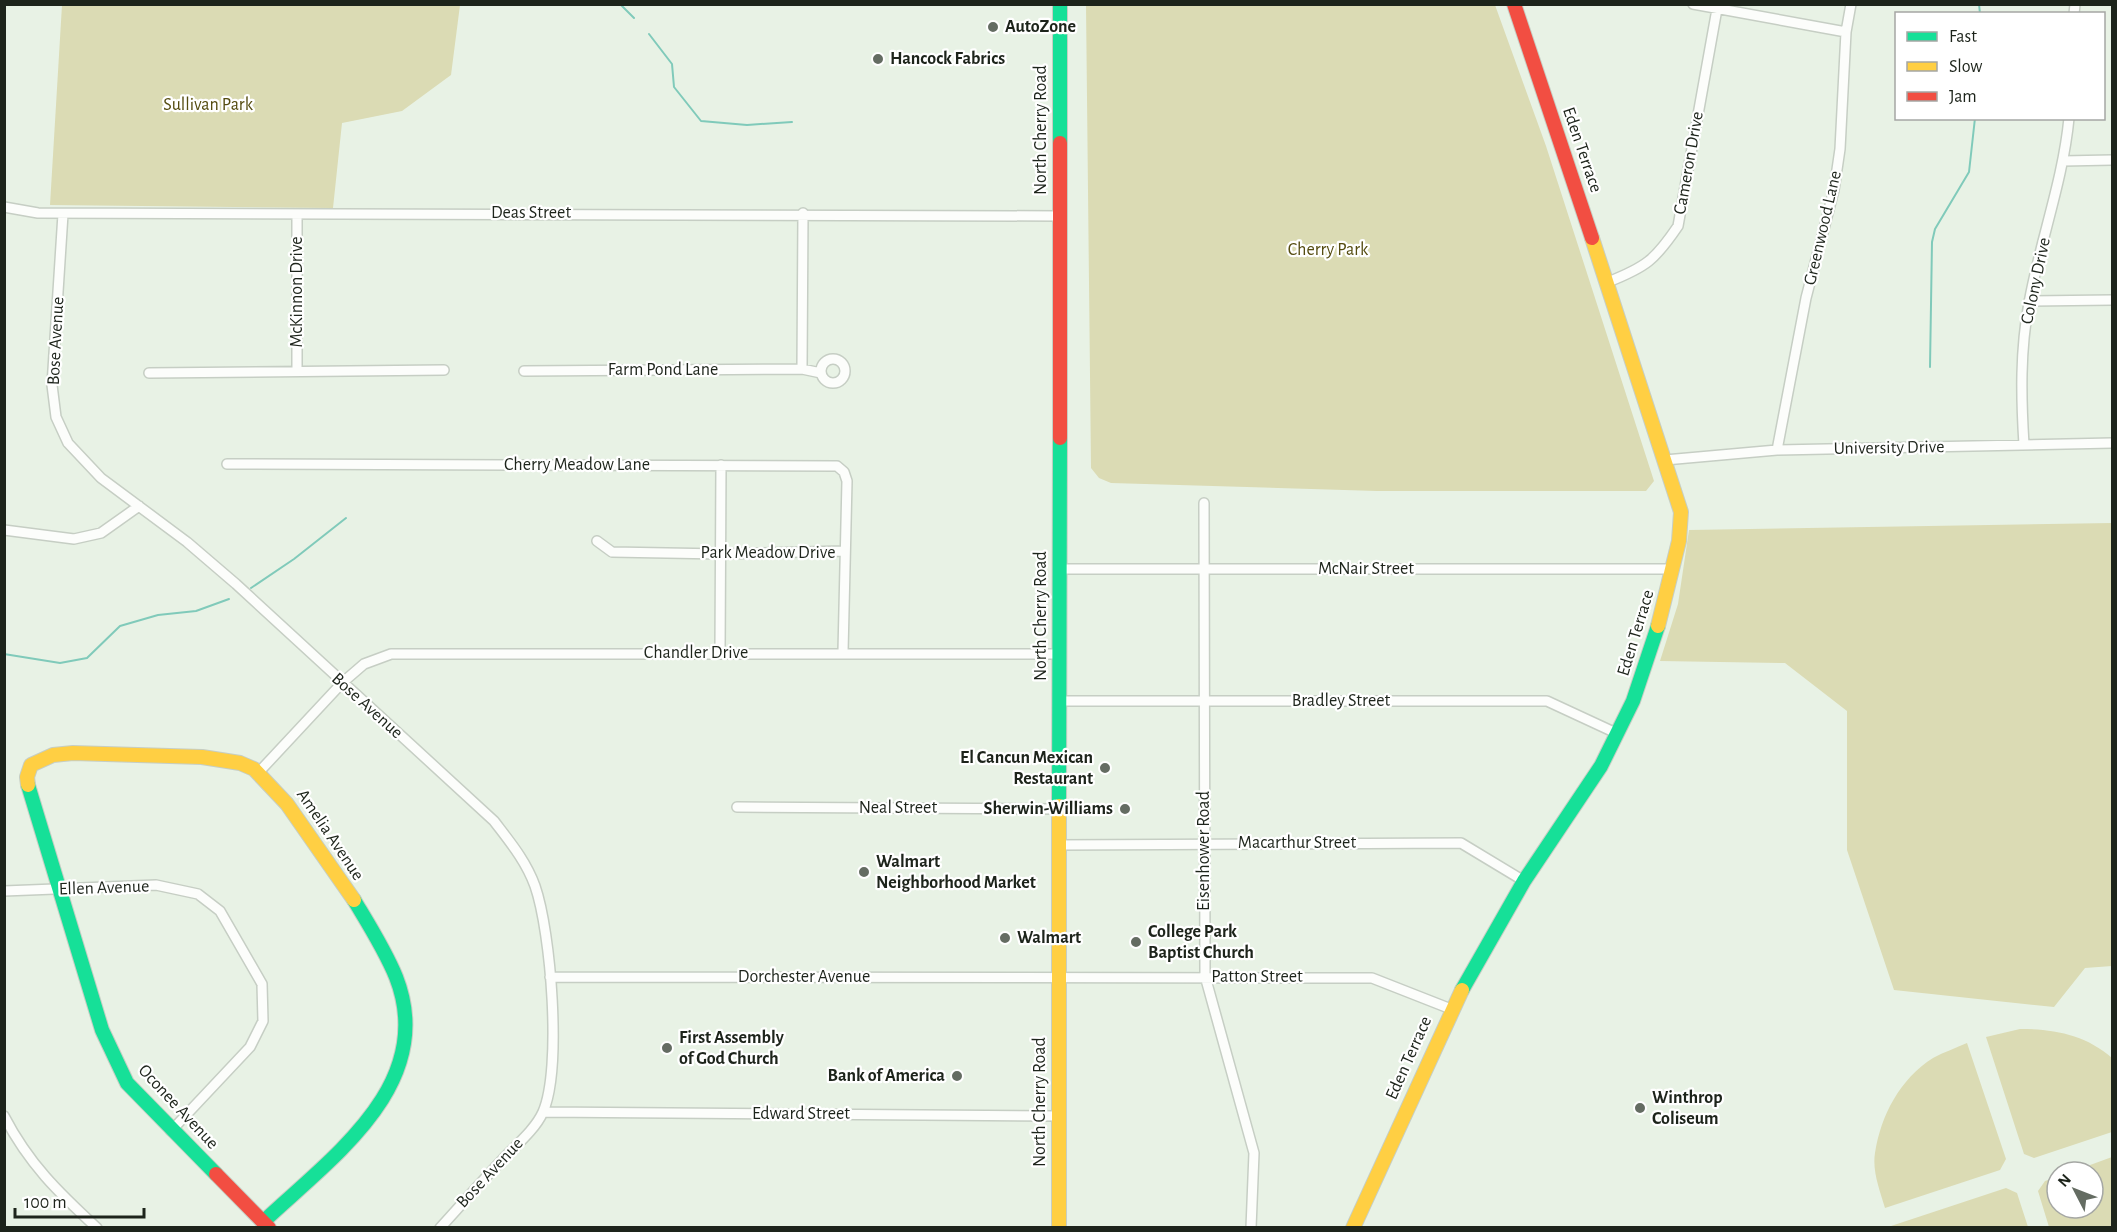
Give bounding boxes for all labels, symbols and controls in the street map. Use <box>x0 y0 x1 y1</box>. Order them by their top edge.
legend <box>1895 12 2105 120</box>
place label: AutoZone <box>1005 18 1076 36</box>
marker: AutoZone <box>986 20 1000 34</box>
text: Fast <box>1949 28 1977 46</box>
place label: Hancock Fabrics <box>890 50 1005 68</box>
marker: Hancock Fabrics <box>871 52 885 66</box>
text: Slow <box>1949 58 1982 76</box>
street label: North Cherry Road <box>1032 65 1050 195</box>
text: Jam <box>1949 88 1977 106</box>
park label: Sullivan Park <box>163 96 254 114</box>
street label: Eden Terrace <box>1559 105 1605 195</box>
street label: Cameron Drive <box>1671 110 1707 216</box>
street label: Greenwood Lane <box>1801 169 1845 287</box>
street label: Deas Street <box>491 204 571 222</box>
street label: McKinnon Drive <box>288 236 306 348</box>
street label: Colony Drive <box>2018 236 2054 326</box>
park label: Cherry Park <box>1288 241 1369 259</box>
street label: Bose Avenue <box>45 296 67 386</box>
street label: Farm Pond Lane <box>608 361 718 379</box>
street label: University Drive <box>1833 438 1945 458</box>
street label: Cherry Meadow Lane <box>504 456 650 474</box>
street label: Park Meadow Drive <box>701 544 835 562</box>
street label: North Cherry Road <box>1032 551 1050 681</box>
street label: McNair Street <box>1318 560 1414 578</box>
street label: Eden Terrace <box>1614 588 1658 678</box>
street label: Chandler Drive <box>644 644 748 662</box>
street label: Bose Avenue <box>328 670 406 742</box>
street label: Bradley Street <box>1292 692 1391 710</box>
place label: El Cancun Mexican Restaurant <box>960 749 1093 788</box>
marker: El Cancun Mexican Restaurant <box>1098 761 1112 775</box>
street label: Amelia Avenue <box>293 786 367 884</box>
street label: Eisenhower Road <box>1195 791 1213 911</box>
street label: Neal Street <box>859 799 937 817</box>
place label: Sherwin-Williams <box>984 800 1113 818</box>
marker: Sherwin-Williams <box>1118 802 1132 816</box>
street label: Macarthur Street <box>1238 834 1356 852</box>
place label: Walmart Neighborhood Market <box>876 853 1036 892</box>
marker: Walmart Neighborhood Market <box>857 865 871 879</box>
street label: Ellen Avenue <box>58 877 150 899</box>
place label: College Park Baptist Church <box>1148 923 1254 962</box>
place label: Walmart <box>1017 929 1081 947</box>
marker: Walmart <box>998 931 1012 945</box>
marker: College Park Baptist Church <box>1129 935 1143 949</box>
street label: Dorchester Avenue <box>738 968 870 986</box>
street label: Patton Street <box>1211 968 1303 986</box>
street label: Eden Terrace <box>1383 1014 1435 1102</box>
place label: First Assembly of God Church <box>679 1029 785 1068</box>
street label: North Cherry Road <box>1031 1037 1049 1167</box>
marker: First Assembly of God Church <box>660 1041 674 1055</box>
street label: Oconee Avenue <box>134 1061 222 1153</box>
place label: Bank of America <box>828 1067 945 1085</box>
marker: Bank of America <box>950 1069 964 1083</box>
place label: Winthrop Coliseum <box>1652 1089 1723 1128</box>
marker: Winthrop Coliseum <box>1633 1101 1647 1115</box>
street label: Edward Street <box>752 1105 850 1123</box>
street label: Bose Avenue <box>453 1134 527 1212</box>
north arrow <box>2045 1160 2105 1220</box>
text: N <box>2055 1171 2074 1190</box>
scale bar <box>15 1181 144 1219</box>
text: 100 m <box>24 1194 67 1212</box>

